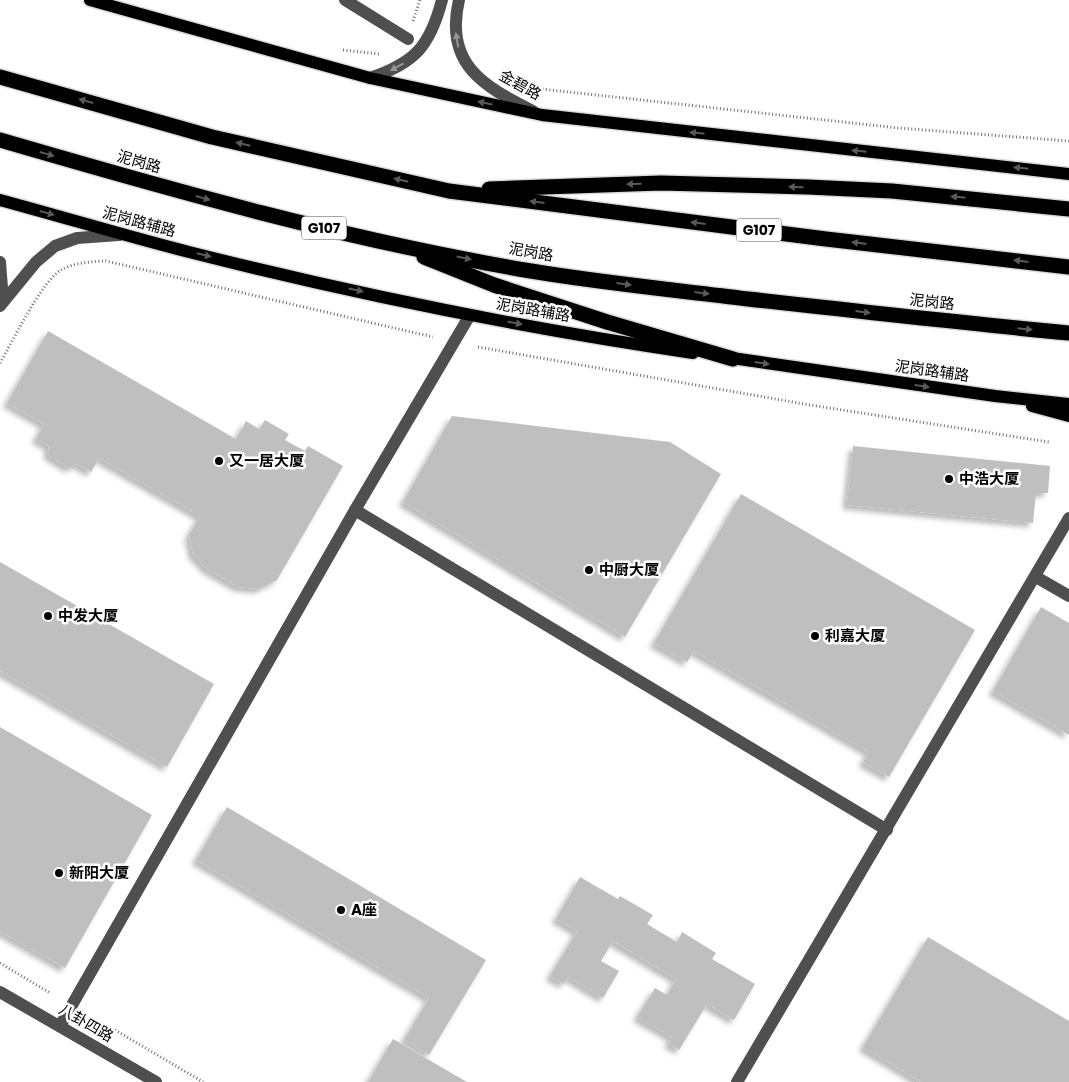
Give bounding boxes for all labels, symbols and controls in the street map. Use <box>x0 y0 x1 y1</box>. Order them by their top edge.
one-way arrow <box>453 32 461 48</box>
one-way arrow <box>390 63 405 71</box>
street label: 金碧路 <box>495 64 545 105</box>
one-way arrow <box>79 97 94 105</box>
one-way arrow <box>477 99 492 107</box>
one-way arrow <box>689 129 705 137</box>
one-way arrow <box>235 140 250 148</box>
street label: 泥岗路 <box>115 145 164 178</box>
one-way arrow <box>851 147 867 155</box>
one-way arrow <box>39 150 54 158</box>
one-way arrow <box>1012 164 1028 172</box>
one-way arrow <box>394 176 409 184</box>
one-way arrow <box>625 180 641 188</box>
one-way arrow <box>788 183 804 191</box>
one-way arrow <box>950 193 966 201</box>
one-way arrow <box>196 194 211 202</box>
one-way arrow <box>528 198 544 206</box>
street label: 泥岗路辅路 <box>100 202 178 241</box>
one-way arrow <box>40 209 55 217</box>
road number: G107 <box>302 217 346 240</box>
road number: G107 <box>736 218 782 242</box>
one-way arrow <box>690 219 706 227</box>
street label: 泥岗路 <box>507 237 555 266</box>
one-way arrow <box>851 239 867 247</box>
one-way arrow <box>196 251 211 259</box>
one-way arrow <box>456 254 471 262</box>
one-way arrow <box>1012 257 1028 265</box>
one-way arrow <box>616 280 632 288</box>
one-way arrow <box>348 286 363 294</box>
one-way arrow <box>694 289 710 297</box>
street label: 泥岗路 <box>909 289 956 314</box>
street label: 泥岗路辅路 <box>494 293 572 326</box>
one-way arrow <box>856 308 872 316</box>
one-way arrow <box>507 320 523 328</box>
one-way arrow <box>1017 325 1033 333</box>
street label: 泥岗路辅路 <box>893 355 971 386</box>
one-way arrow <box>754 359 770 367</box>
one-way arrow <box>915 382 931 390</box>
place label: 又一居大厦 <box>229 450 304 471</box>
marker: 又一居大厦 <box>213 455 225 467</box>
place label: 中浩大厦 <box>959 468 1019 489</box>
marker: 中浩大厦 <box>943 473 955 485</box>
place label: 中厨大厦 <box>599 559 659 580</box>
marker: 中厨大厦 <box>583 564 595 576</box>
place label: 中发大厦 <box>58 605 118 626</box>
marker: 中发大厦 <box>42 610 54 622</box>
place label: 利嘉大厦 <box>825 625 885 646</box>
marker: 利嘉大厦 <box>809 630 821 642</box>
place label: 新阳大厦 <box>69 862 129 883</box>
marker: 新阳大厦 <box>53 867 65 879</box>
place label: A座 <box>351 899 377 920</box>
marker: A座 <box>335 904 347 916</box>
street label: 八卦四路 <box>55 998 117 1047</box>

